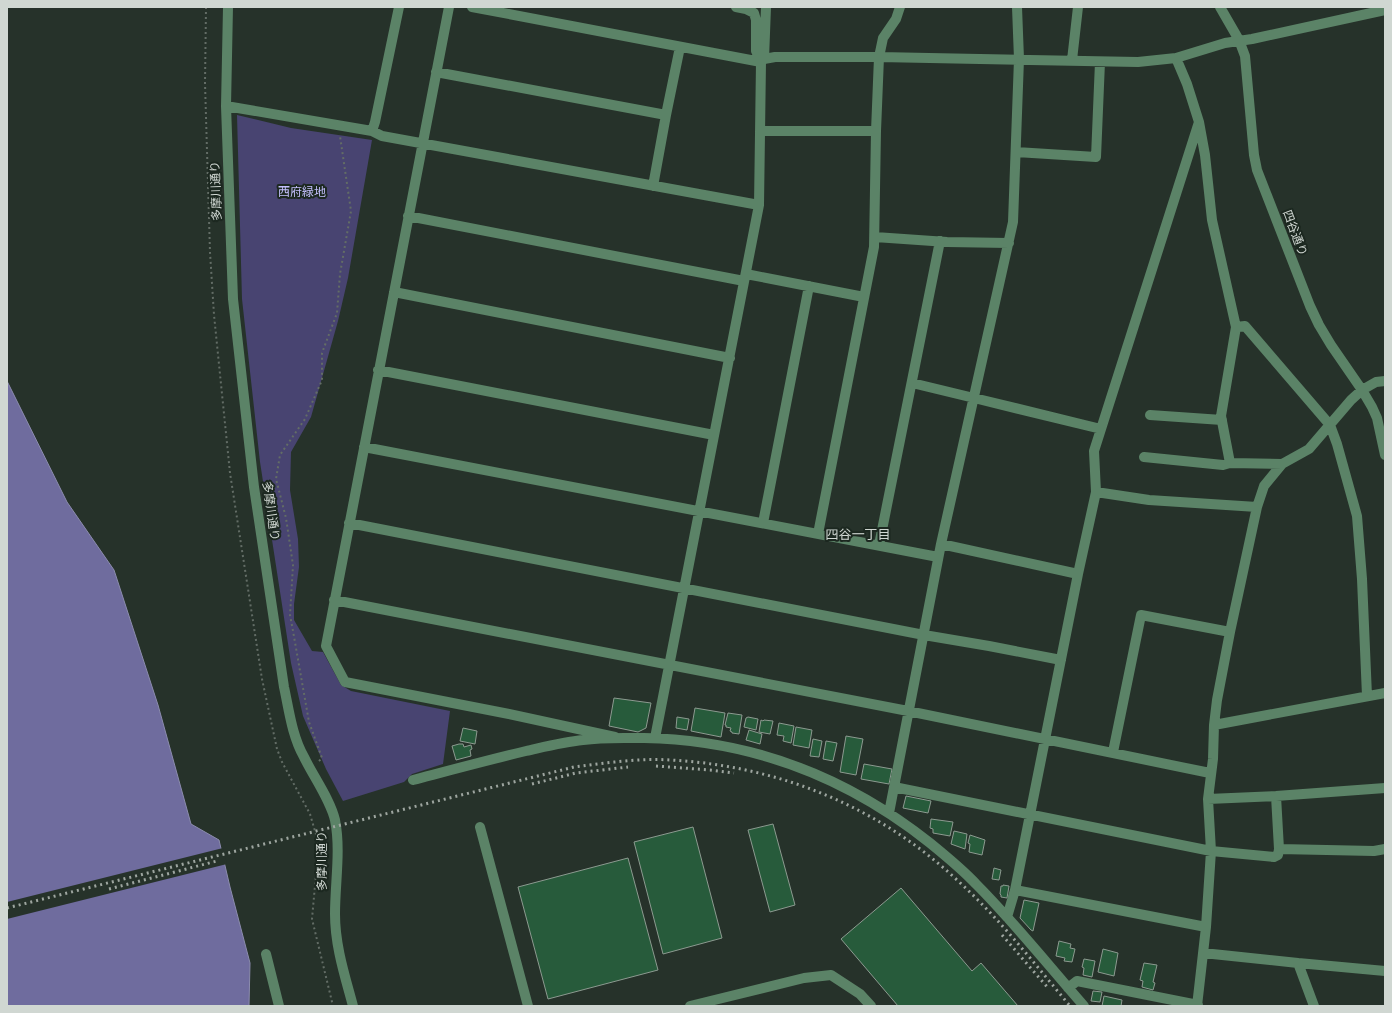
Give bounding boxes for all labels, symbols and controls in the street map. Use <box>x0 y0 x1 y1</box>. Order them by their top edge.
street label: 多摩川通り <box>208 161 224 221</box>
park label: 西府緑地 <box>278 185 326 199</box>
street label: 四谷通り <box>1280 208 1310 258</box>
street label: 多摩川通り <box>260 480 282 542</box>
district label: 四谷一丁目 <box>825 527 891 542</box>
street label: 多摩川通り <box>315 831 329 891</box>

